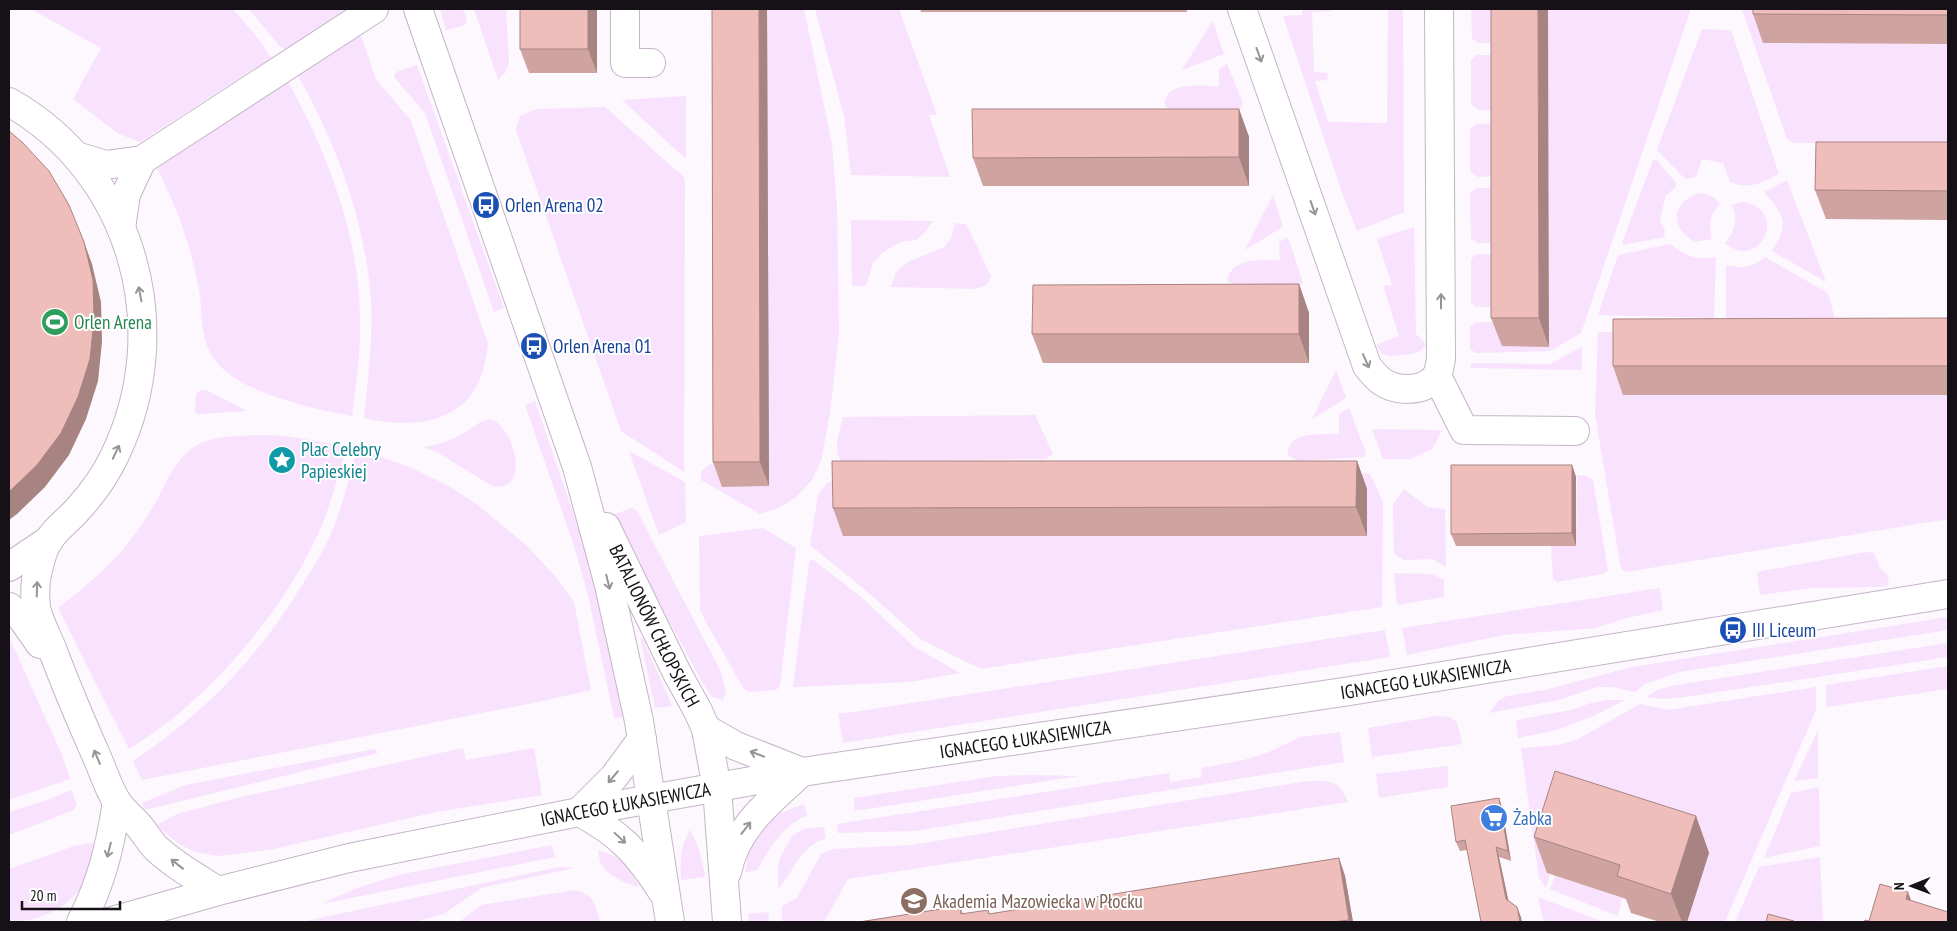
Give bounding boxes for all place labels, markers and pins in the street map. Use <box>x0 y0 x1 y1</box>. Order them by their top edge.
bus stop icon: Orlen Arena 02 <box>471 190 501 220</box>
place label: Orlen Arena 02 <box>505 193 604 217</box>
sports icon: Orlen Arena <box>40 307 70 337</box>
place label: Orlen Arena <box>74 310 152 334</box>
bus stop icon: Orlen Arena 01 <box>519 331 549 361</box>
place label: Orlen Arena 01 <box>553 334 652 358</box>
place label: Plac Celebry Papieskiej <box>301 437 382 483</box>
place icon: Plac Celebry Papieskiej <box>267 445 297 475</box>
bus stop icon: III Liceum <box>1718 615 1748 645</box>
place label: III Liceum <box>1752 618 1816 642</box>
supermarket icon: Żabka <box>1479 803 1509 833</box>
place label: Żabka <box>1513 806 1552 830</box>
school or university icon: Akademia Mazowiecka w Płocku <box>899 886 929 916</box>
place label: Akademia Mazowiecka w Płocku <box>933 889 1143 913</box>

